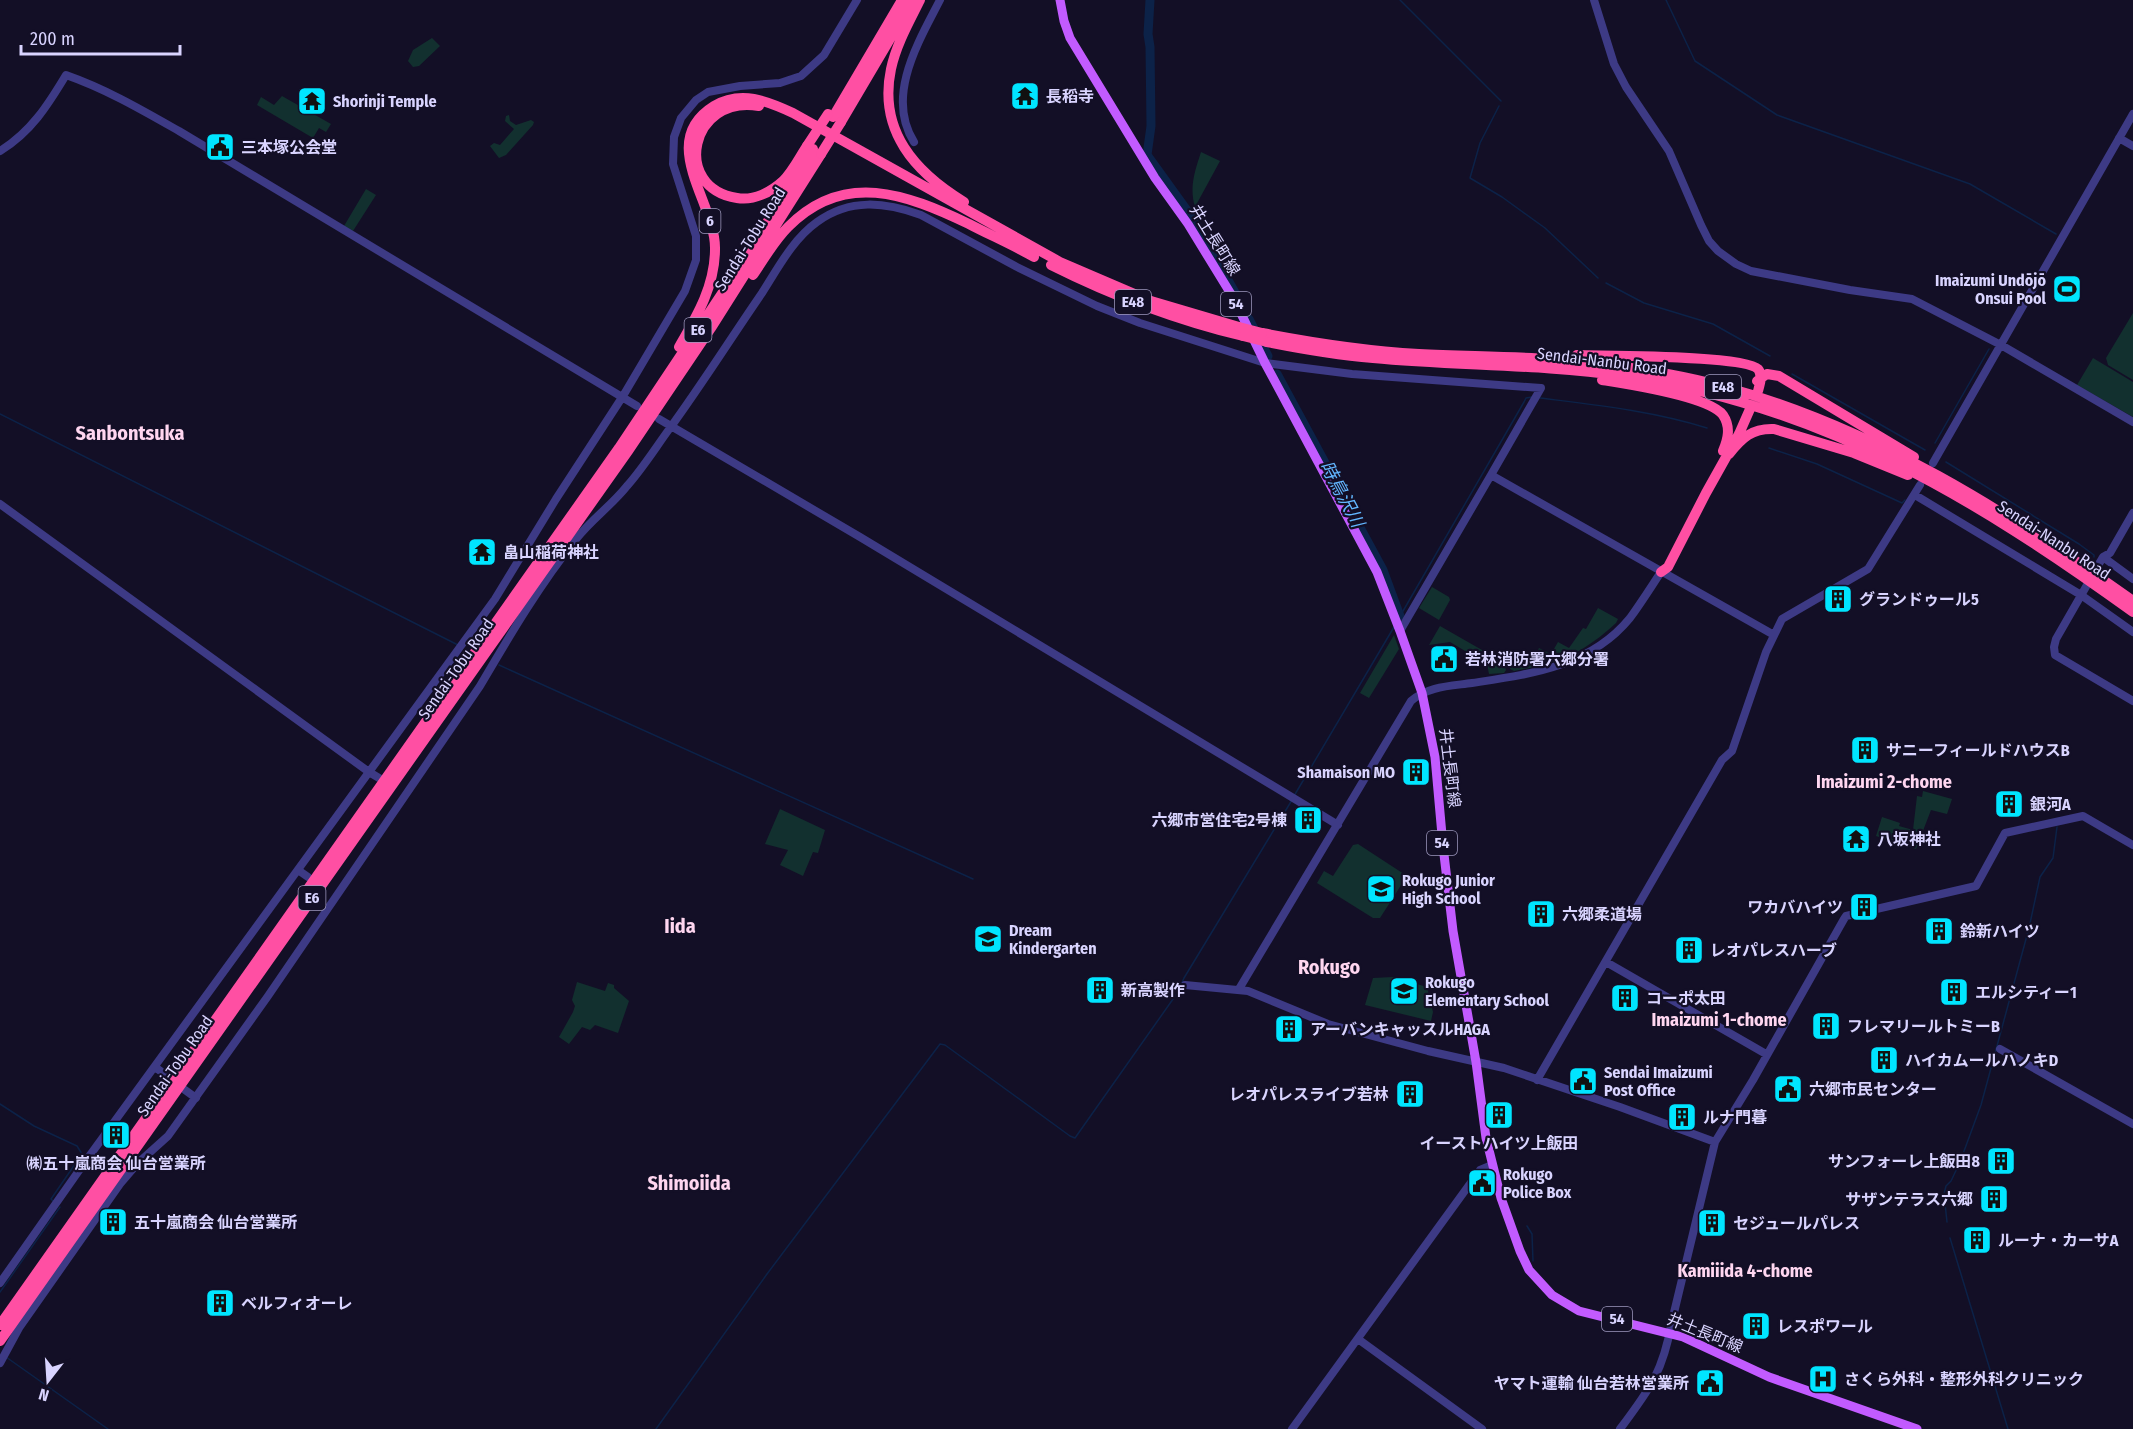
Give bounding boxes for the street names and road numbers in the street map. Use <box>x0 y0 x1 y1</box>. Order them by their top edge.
street label: Sendai-Tobu Road <box>711 184 789 294</box>
street label: 井土長町線 <box>1186 201 1244 279</box>
road number: 6 <box>700 209 720 233</box>
road number: E48 <box>1115 290 1151 314</box>
road number: 54 <box>1221 292 1251 316</box>
road number: E6 <box>684 318 712 342</box>
street label: Sendai-Nanbu Road <box>1536 344 1668 378</box>
road number: E48 <box>1705 375 1741 399</box>
street label: Sendai-Nanbu Road <box>1994 497 2114 583</box>
street label: Sendai-Tobu Road <box>414 615 498 723</box>
street label: 井土長町線 <box>1436 727 1464 809</box>
road number: 54 <box>1427 831 1457 855</box>
road number: E6 <box>298 886 326 910</box>
street label: Sendai-Tobu Road <box>133 1012 217 1120</box>
road number: 54 <box>1602 1307 1632 1331</box>
street label: 井土長町線 <box>1664 1309 1746 1357</box>

